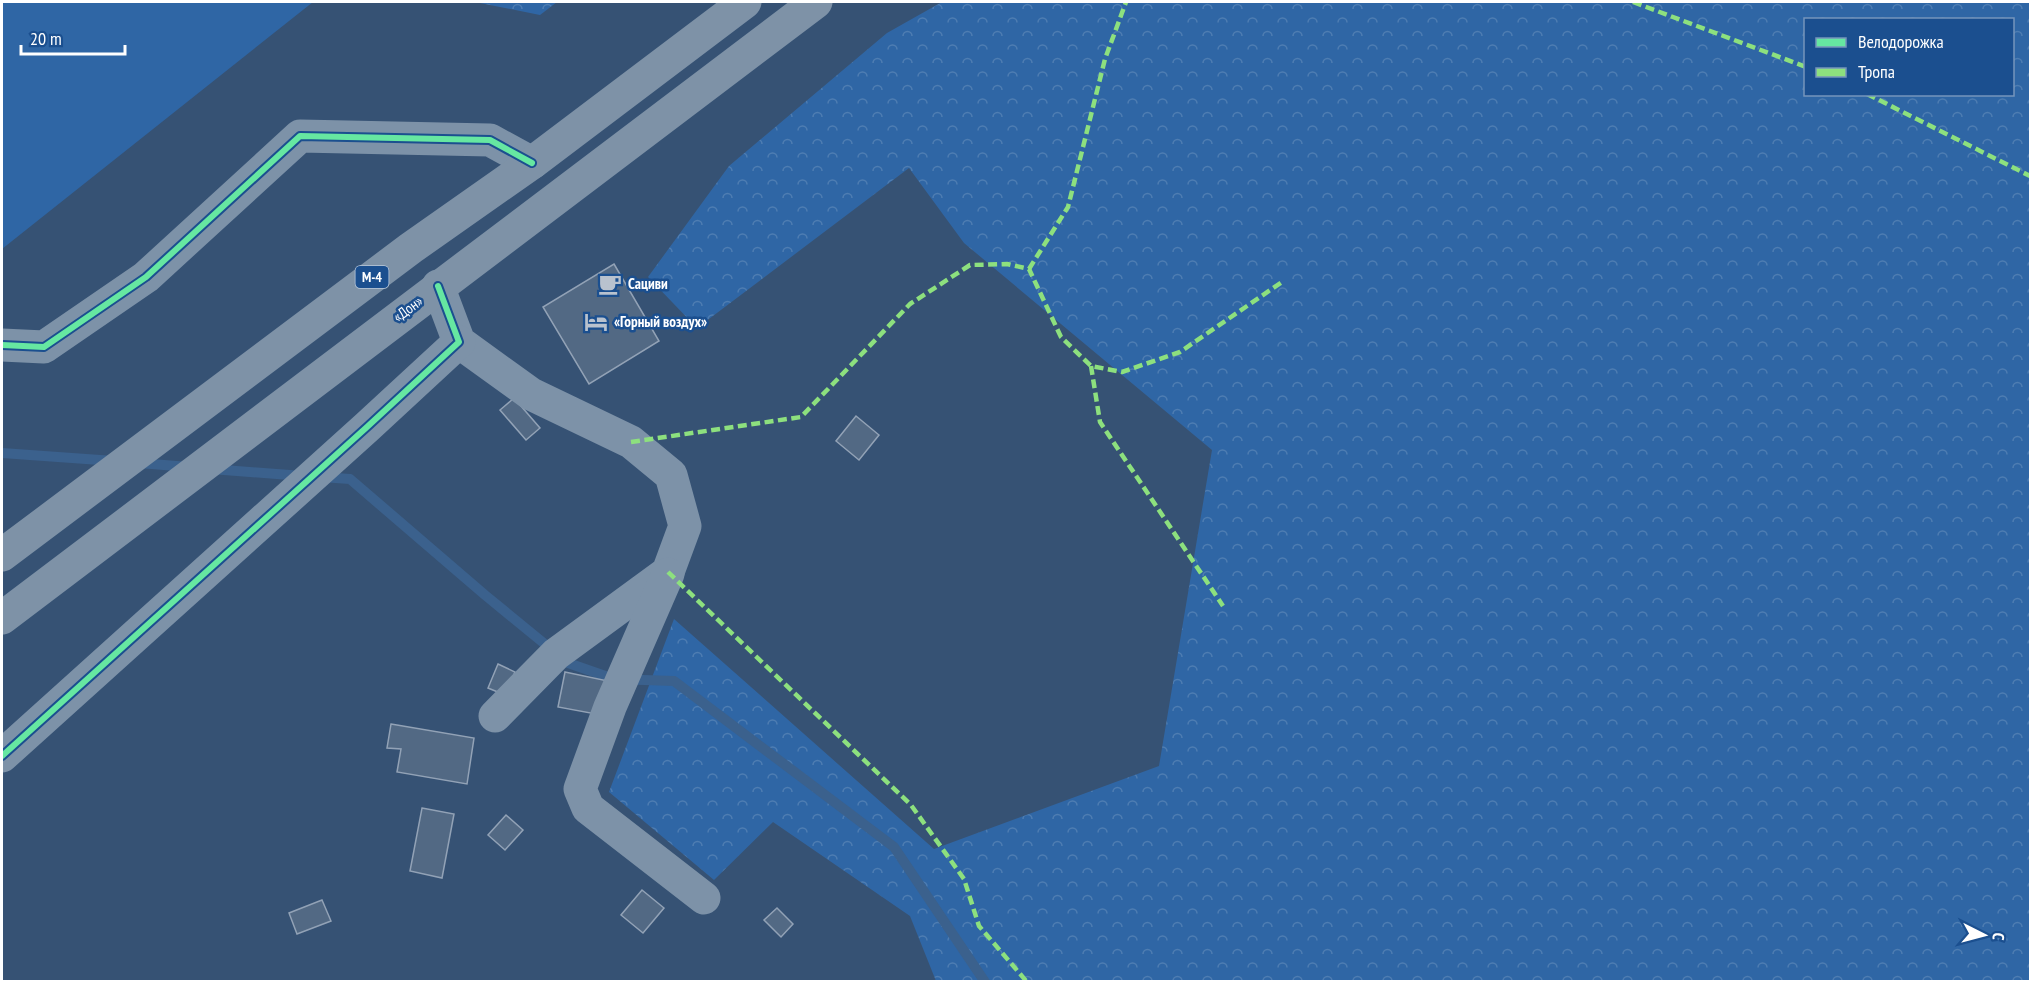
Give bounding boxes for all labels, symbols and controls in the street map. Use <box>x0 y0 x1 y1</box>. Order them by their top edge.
scale bar <box>21 18 124 56</box>
legend <box>1804 18 2014 96</box>
text: 20 m <box>30 27 62 50</box>
text: Велодорожка <box>1858 30 1944 53</box>
text: Тропа <box>1858 60 1895 83</box>
road number: М-4 <box>356 266 388 288</box>
cafe icon: Сациви <box>597 271 623 297</box>
place label: Сациви <box>628 274 668 293</box>
street label: «Дон» <box>389 291 427 326</box>
hotel icon: «Горный воздух» <box>583 309 609 335</box>
place label: «Горный воздух» <box>614 312 707 331</box>
north arrow <box>1954 905 2014 965</box>
text: С <box>1989 932 2009 942</box>

